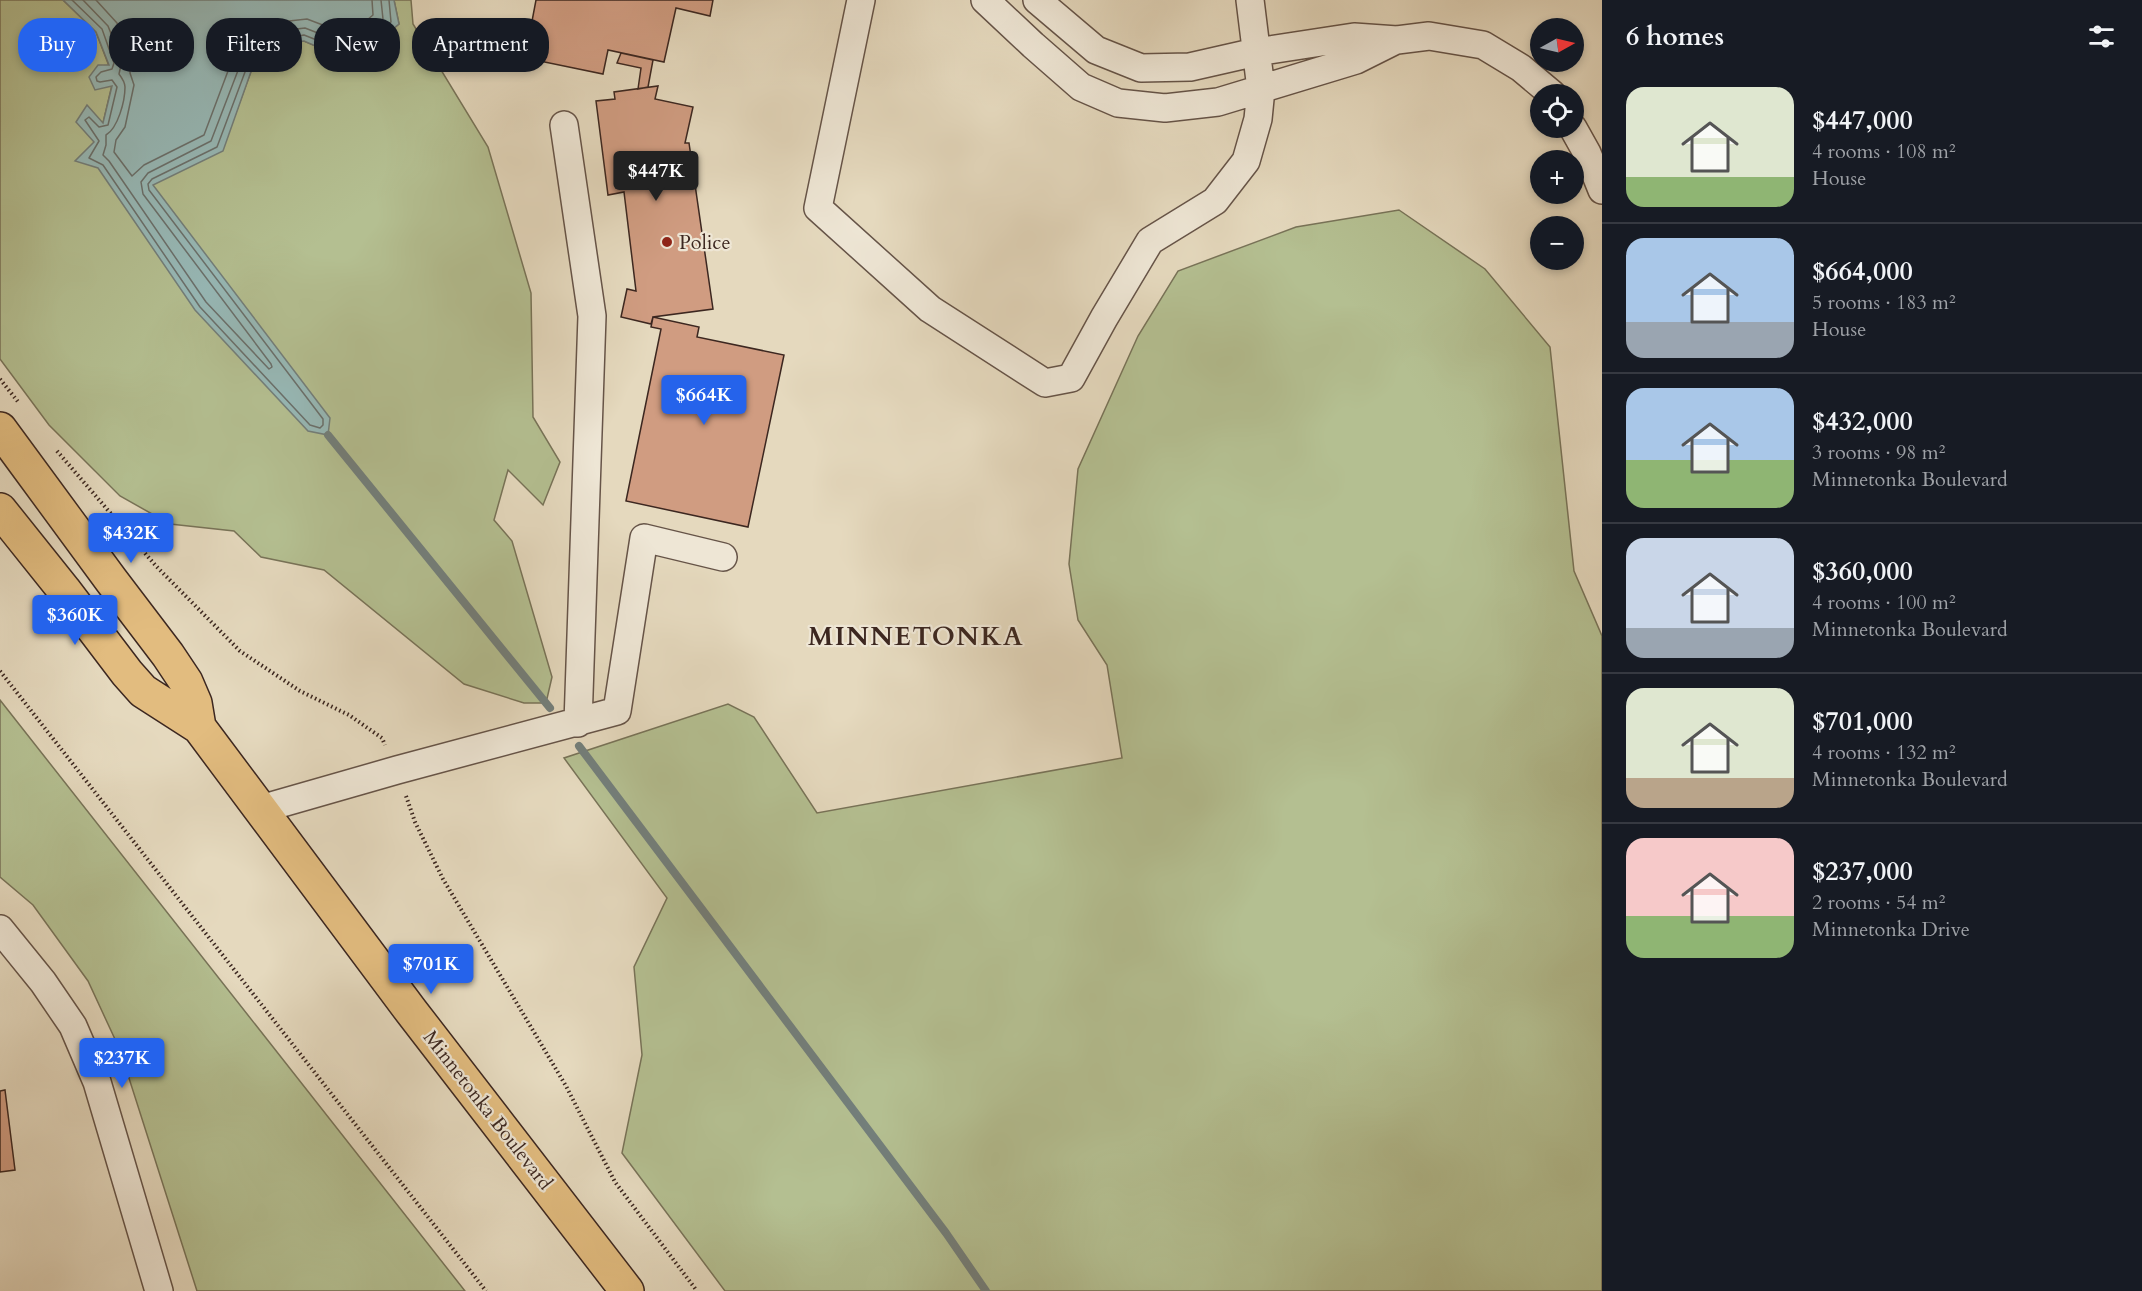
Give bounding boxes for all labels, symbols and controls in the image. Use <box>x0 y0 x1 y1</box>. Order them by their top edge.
chip: Buy <box>18 18 97 72</box>
chip: Rent <box>109 18 194 72</box>
chip: Filters <box>206 18 302 72</box>
chip: New <box>314 18 400 72</box>
chip: Apartment <box>412 18 549 72</box>
north arrow <box>1530 18 1584 72</box>
map controls <box>1530 18 1584 270</box>
text: 6 homes <box>1626 19 1724 54</box>
icon: filters <box>2085 20 2118 53</box>
button: locate <box>1530 84 1584 138</box>
text: $447,000 <box>1812 103 1913 138</box>
icon: home <box>1674 111 1746 183</box>
text: 4 rooms · 108 m² <box>1812 138 1956 165</box>
button: + <box>1530 150 1584 204</box>
pin: $447K <box>614 151 698 202</box>
text: $447K <box>627 157 685 184</box>
text: House <box>1812 165 1866 192</box>
button: − <box>1530 216 1584 270</box>
place label: Police <box>679 229 731 256</box>
marker: Police <box>660 235 674 249</box>
text: $664,000 <box>1812 254 1913 289</box>
icon: home <box>1674 262 1746 334</box>
text: 5 rooms · 183 m² <box>1812 289 1956 316</box>
text: House <box>1812 316 1866 343</box>
pin: $664K <box>662 375 746 426</box>
text: $664K <box>675 381 733 408</box>
text: $432,000 <box>1812 404 1913 439</box>
icon: home <box>1674 412 1746 484</box>
text: 3 rooms · 98 m² <box>1812 439 1945 466</box>
text: Minnetonka Boulevard <box>1812 466 2008 493</box>
pin: $432K <box>89 513 173 564</box>
text: $432K <box>102 519 160 546</box>
text: $360,000 <box>1812 554 1913 589</box>
icon: home <box>1674 562 1746 634</box>
text: 4 rooms · 100 m² <box>1812 589 1956 616</box>
pin: $360K <box>33 595 117 646</box>
text: $360K <box>46 601 104 628</box>
text: Minnetonka Boulevard <box>1812 616 2008 643</box>
district label: MINNETONKA <box>808 619 1024 654</box>
text: $701,000 <box>1812 704 1913 739</box>
icon: home <box>1674 712 1746 784</box>
text: 4 rooms · 132 m² <box>1812 739 1956 766</box>
text: Minnetonka Boulevard <box>1812 766 2008 793</box>
text: $237,000 <box>1812 854 1913 889</box>
icon: home <box>1674 862 1746 934</box>
text: 2 rooms · 54 m² <box>1812 889 1945 916</box>
text: Minnetonka Drive <box>1812 916 1970 943</box>
pin: $701K <box>389 944 473 995</box>
text: $701K <box>402 950 460 977</box>
street label: Minnetonka Boulevard <box>417 1025 559 1196</box>
pin: $237K <box>80 1038 164 1089</box>
text: $237K <box>93 1044 151 1071</box>

